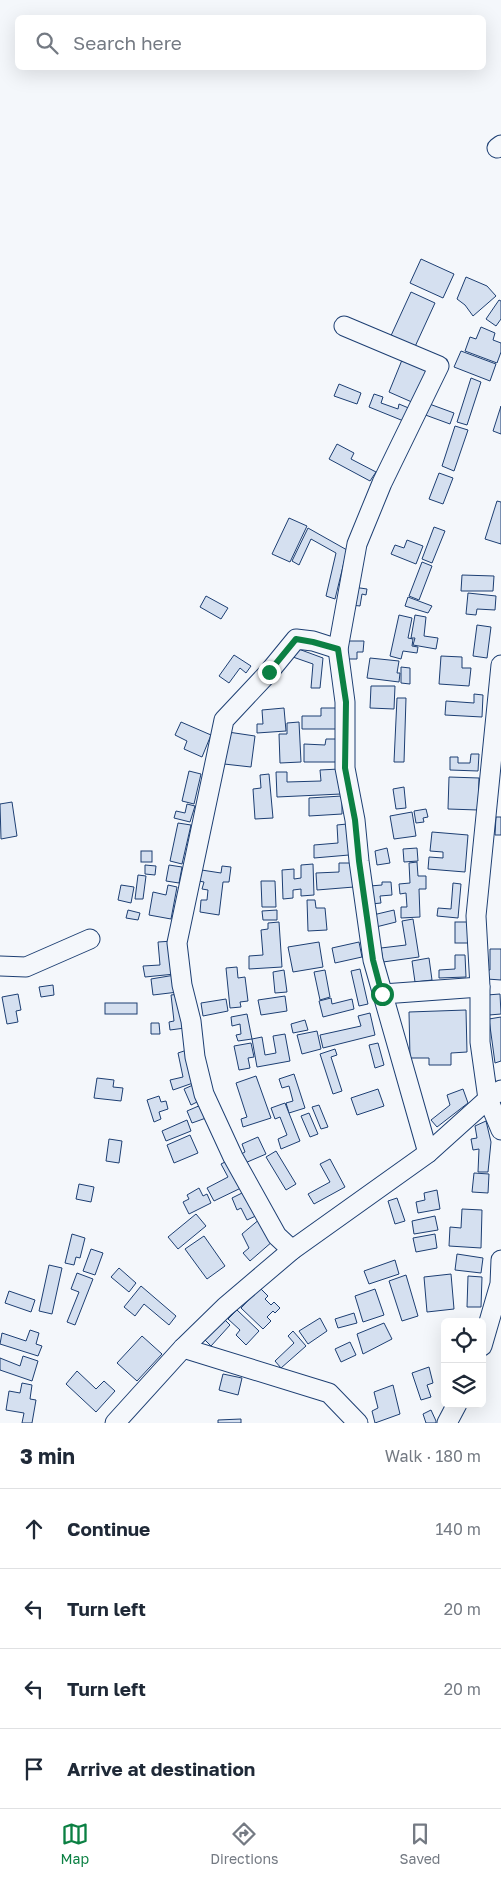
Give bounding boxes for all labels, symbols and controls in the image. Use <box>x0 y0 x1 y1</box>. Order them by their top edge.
search box <box>15 15 486 70</box>
icon: search <box>33 29 61 57</box>
text: Search here <box>73 31 182 54</box>
route end <box>258 661 281 684</box>
route start <box>371 983 394 1006</box>
map controls <box>441 1318 486 1408</box>
button: locate <box>441 1318 486 1363</box>
button: layers <box>441 1363 486 1408</box>
text: 3 min <box>20 1443 75 1469</box>
text: Walk · 180 m <box>385 1446 481 1466</box>
icon: ahead <box>20 1515 48 1543</box>
text: Continue <box>67 1517 150 1540</box>
text: 140 m <box>435 1519 481 1539</box>
icon: left <box>20 1595 48 1623</box>
text: Turn left <box>67 1597 146 1620</box>
text: 20 m <box>444 1599 481 1619</box>
icon: left <box>20 1675 48 1703</box>
text: Turn left <box>67 1677 146 1700</box>
text: 20 m <box>444 1679 481 1699</box>
icon: arrive <box>20 1755 48 1783</box>
text: Arrive at destination <box>67 1757 255 1780</box>
tab: Map <box>61 1820 89 1867</box>
tab: Directions <box>210 1820 279 1867</box>
tab: Saved <box>400 1820 440 1867</box>

